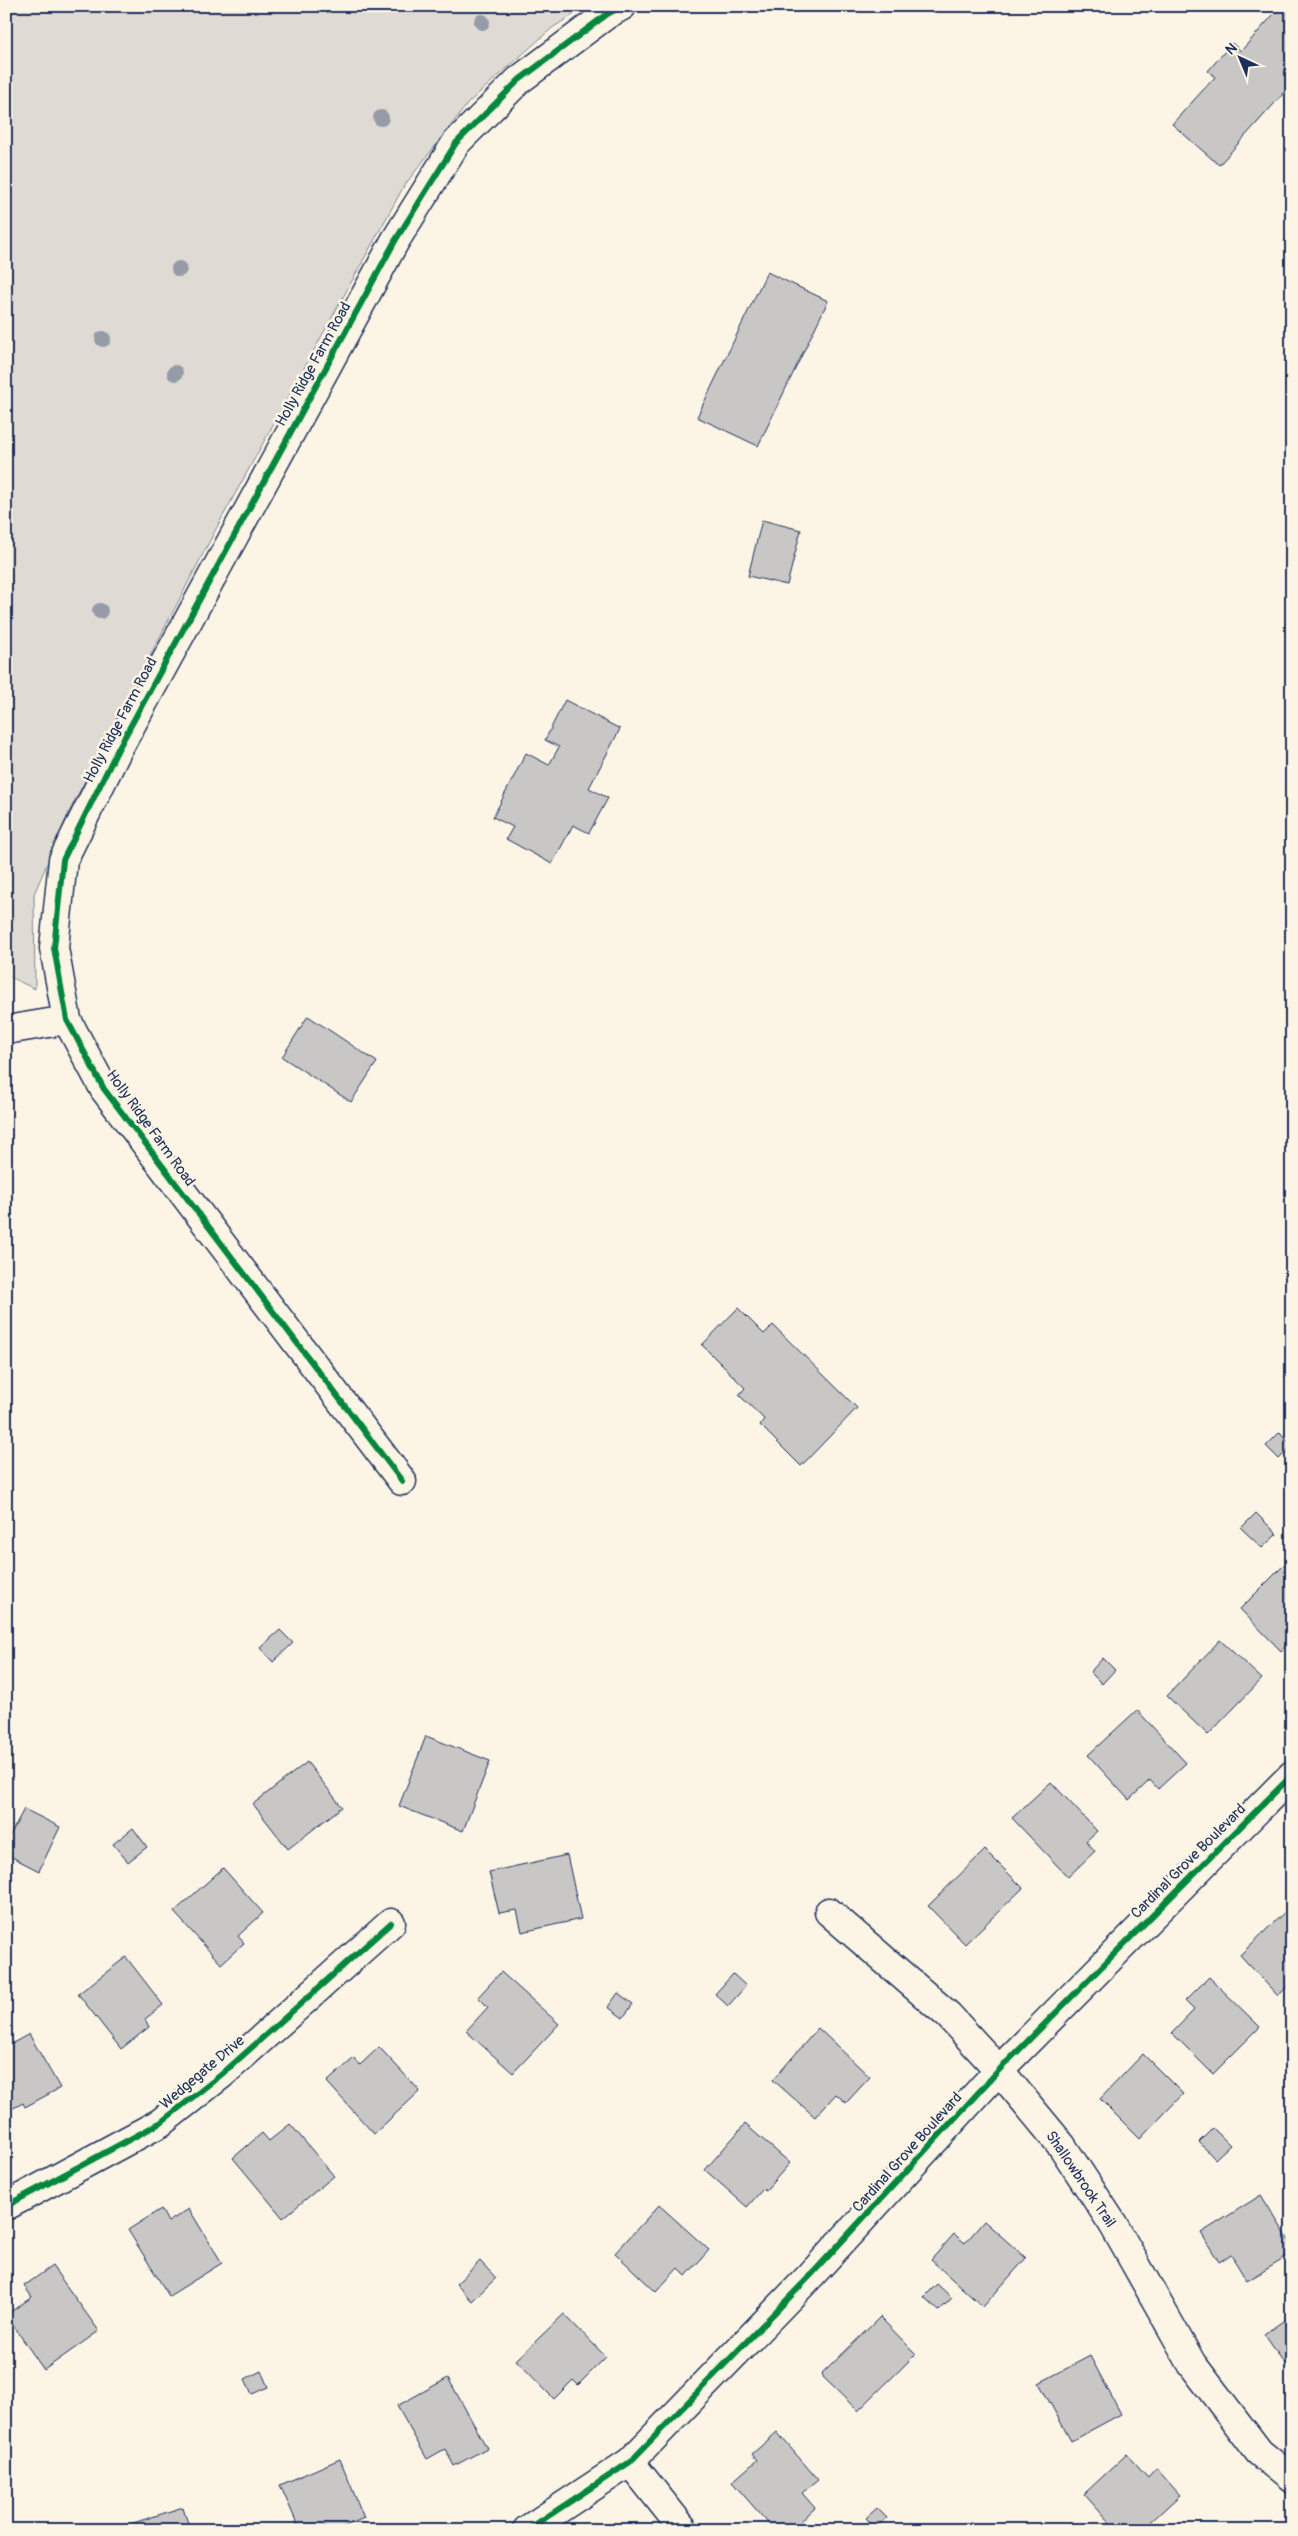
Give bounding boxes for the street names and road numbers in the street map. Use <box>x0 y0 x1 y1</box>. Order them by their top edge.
street label: Holly Ridge Farm Road <box>271 299 356 430</box>
street label: Holly Ridge Farm Road <box>79 654 162 786</box>
street label: Holly Ridge Farm Road <box>102 1066 199 1190</box>
street label: Cardinal Grove Boulevard <box>1127 1800 1250 1923</box>
street label: Wedgegate Drive <box>156 2031 249 2113</box>
street label: Cardinal Grove Boulevard <box>848 2088 966 2216</box>
street label: Shallowbrook Trail <box>1041 2127 1120 2231</box>

